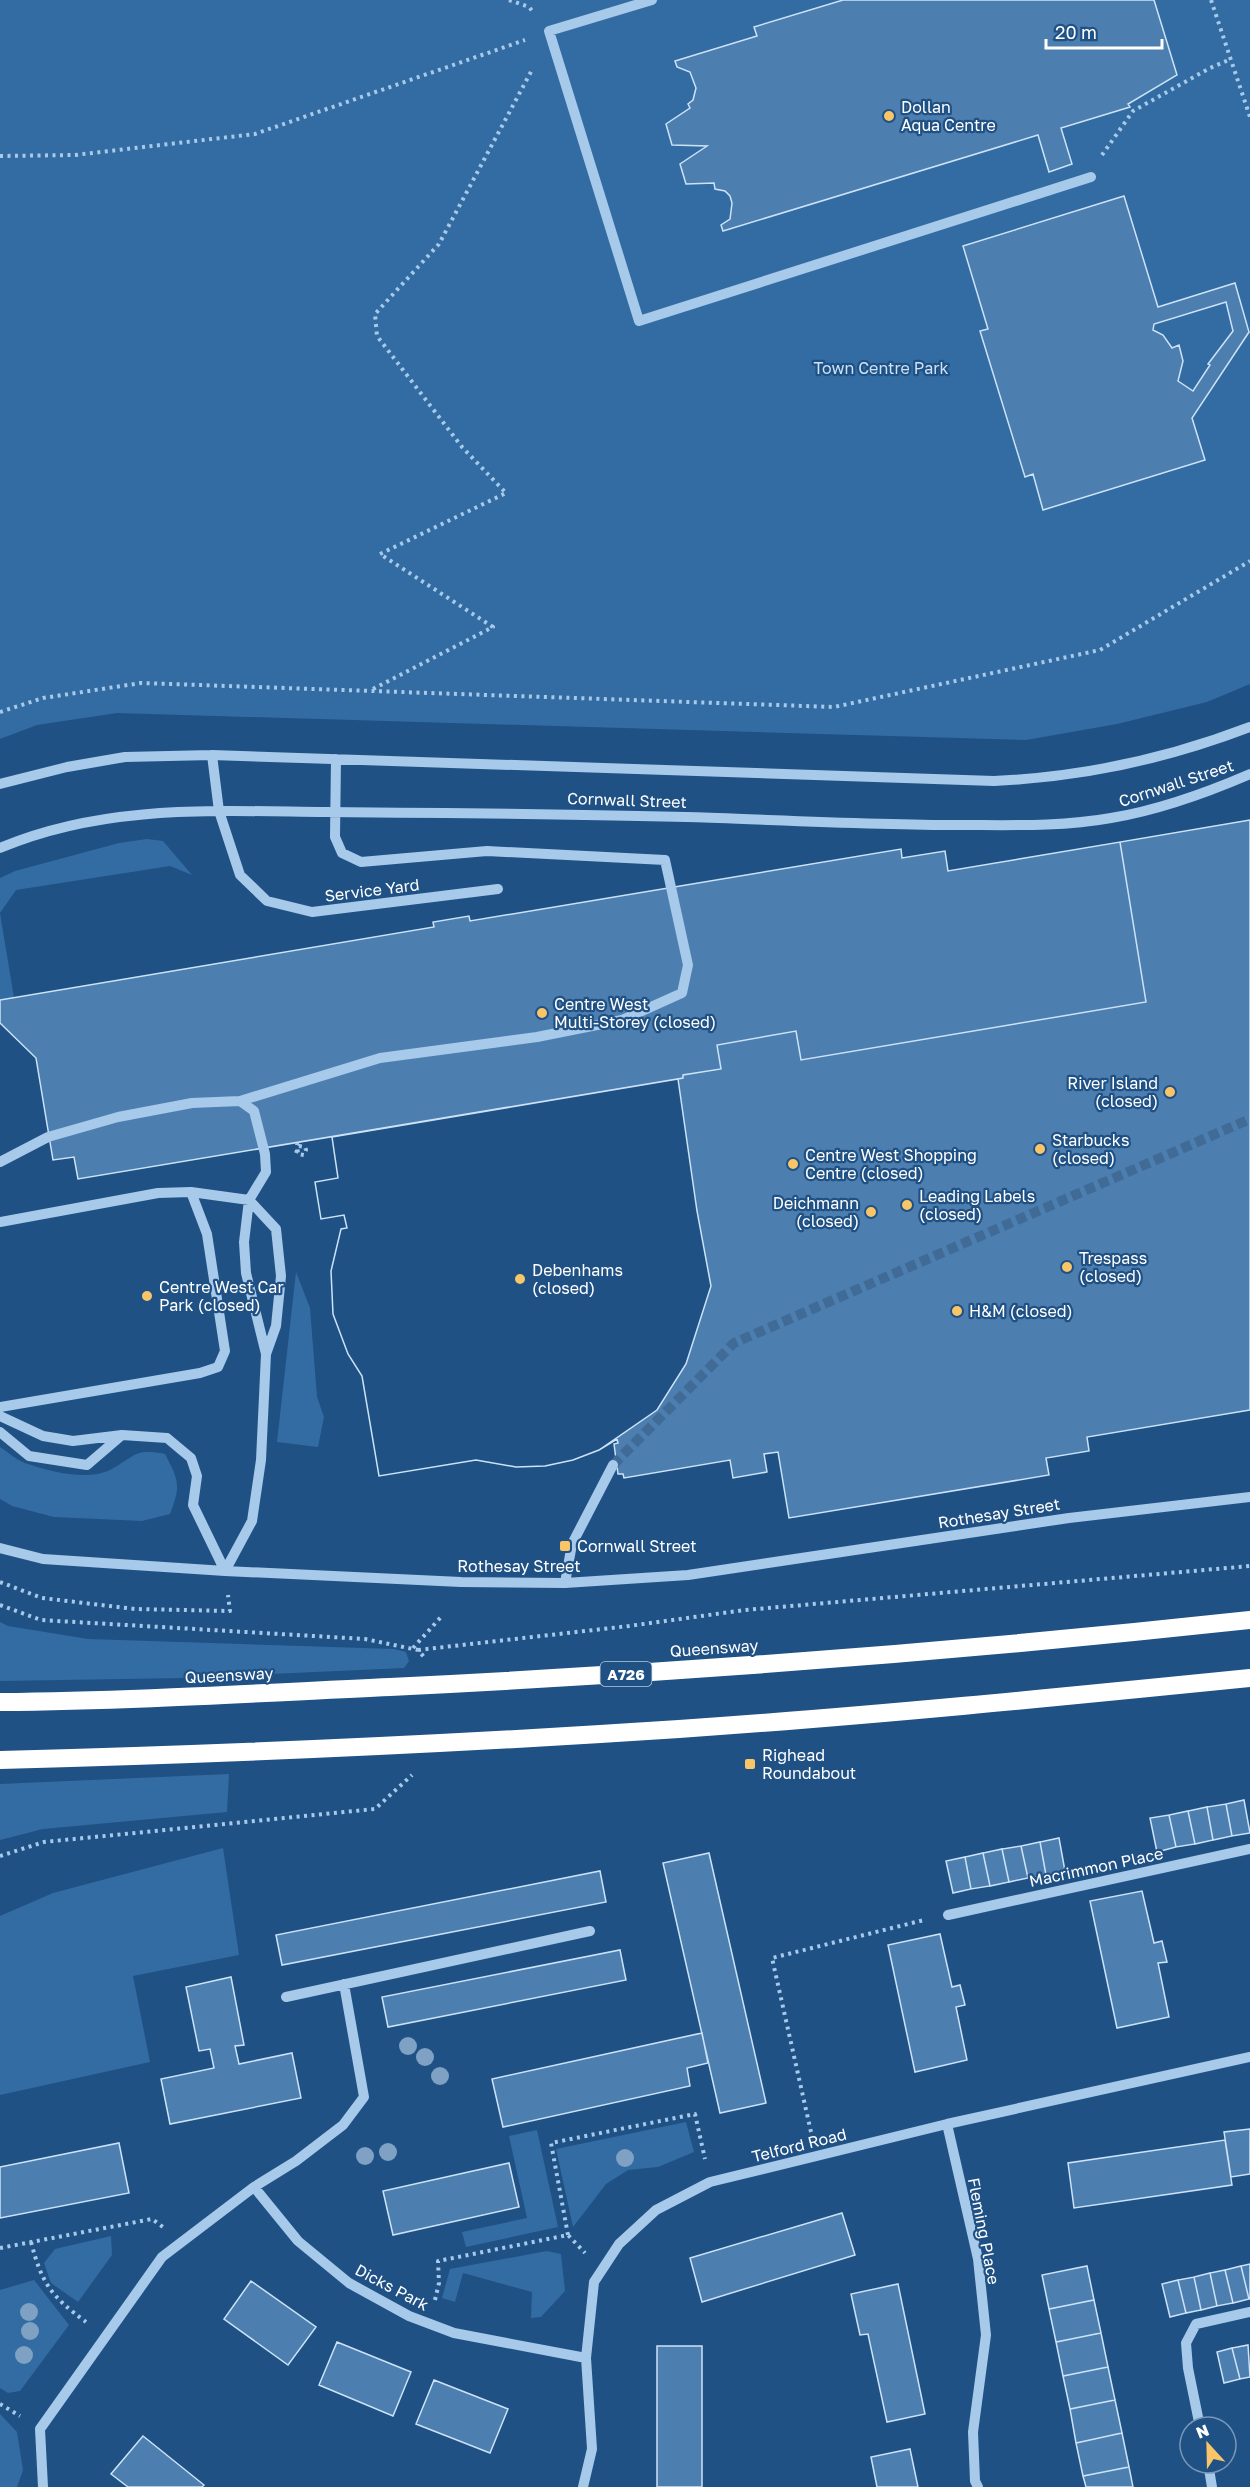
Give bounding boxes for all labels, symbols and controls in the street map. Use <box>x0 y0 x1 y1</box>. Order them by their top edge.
scale bar <box>1046 12 1162 50</box>
text: 20 m <box>1055 21 1097 43</box>
place label: Dollan Aqua Centre <box>901 97 996 135</box>
marker: Dollan Aqua Centre <box>882 109 896 123</box>
park label: Town Centre Park <box>814 358 948 378</box>
street label: Cornwall Street <box>1116 755 1236 811</box>
street label: Cornwall Street <box>567 788 687 812</box>
street label: Service Yard <box>323 874 421 906</box>
place label: Centre West Multi-Storey (closed) <box>554 994 716 1032</box>
marker: Centre West Multi-Storey (closed) <box>535 1006 549 1020</box>
place label: River Island (closed) <box>1067 1073 1158 1111</box>
marker: River Island (closed) <box>1163 1085 1177 1099</box>
place label: Starbucks (closed) <box>1052 1130 1129 1168</box>
marker: Starbucks (closed) <box>1033 1142 1047 1156</box>
place label: Centre West Shopping Centre (closed) <box>805 1145 977 1183</box>
marker: Centre West Shopping Centre (closed) <box>786 1157 800 1171</box>
place label: Leading Labels (closed) <box>919 1186 1035 1224</box>
place label: Deichmann (closed) <box>773 1193 859 1231</box>
marker: Leading Labels (closed) <box>900 1198 914 1212</box>
marker: Deichmann (closed) <box>864 1205 878 1219</box>
place label: Trespass (closed) <box>1079 1248 1147 1286</box>
place label: Debenhams (closed) <box>532 1260 623 1298</box>
marker: Trespass (closed) <box>1060 1260 1074 1274</box>
marker: Debenhams (closed) <box>513 1272 527 1286</box>
place label: Centre West Car Park (closed) <box>159 1277 284 1315</box>
marker: Centre West Car Park (closed) <box>140 1289 154 1303</box>
place label: H&M (closed) <box>969 1301 1073 1321</box>
marker: H&M (closed) <box>950 1304 964 1318</box>
street label: Rothesay Street <box>937 1493 1061 1533</box>
place label: Cornwall Street <box>577 1536 697 1556</box>
marker: Cornwall Street <box>558 1539 572 1553</box>
street label: Rothesay Street <box>457 1556 581 1576</box>
street label: Queensway <box>669 1635 759 1661</box>
road number: A726 <box>600 1662 652 1686</box>
street label: Queensway <box>184 1663 274 1687</box>
place label: Righead Roundabout <box>762 1745 856 1783</box>
marker: Righead Roundabout <box>743 1757 757 1771</box>
street label: Macrimmon Place <box>1027 1843 1165 1891</box>
street label: Telford Road <box>750 2124 848 2166</box>
street label: Fleming Place <box>964 2176 1004 2286</box>
street label: Dicks Park <box>352 2259 432 2315</box>
north arrow <box>1178 2415 1238 2475</box>
text: N <box>1193 2420 1212 2443</box>

